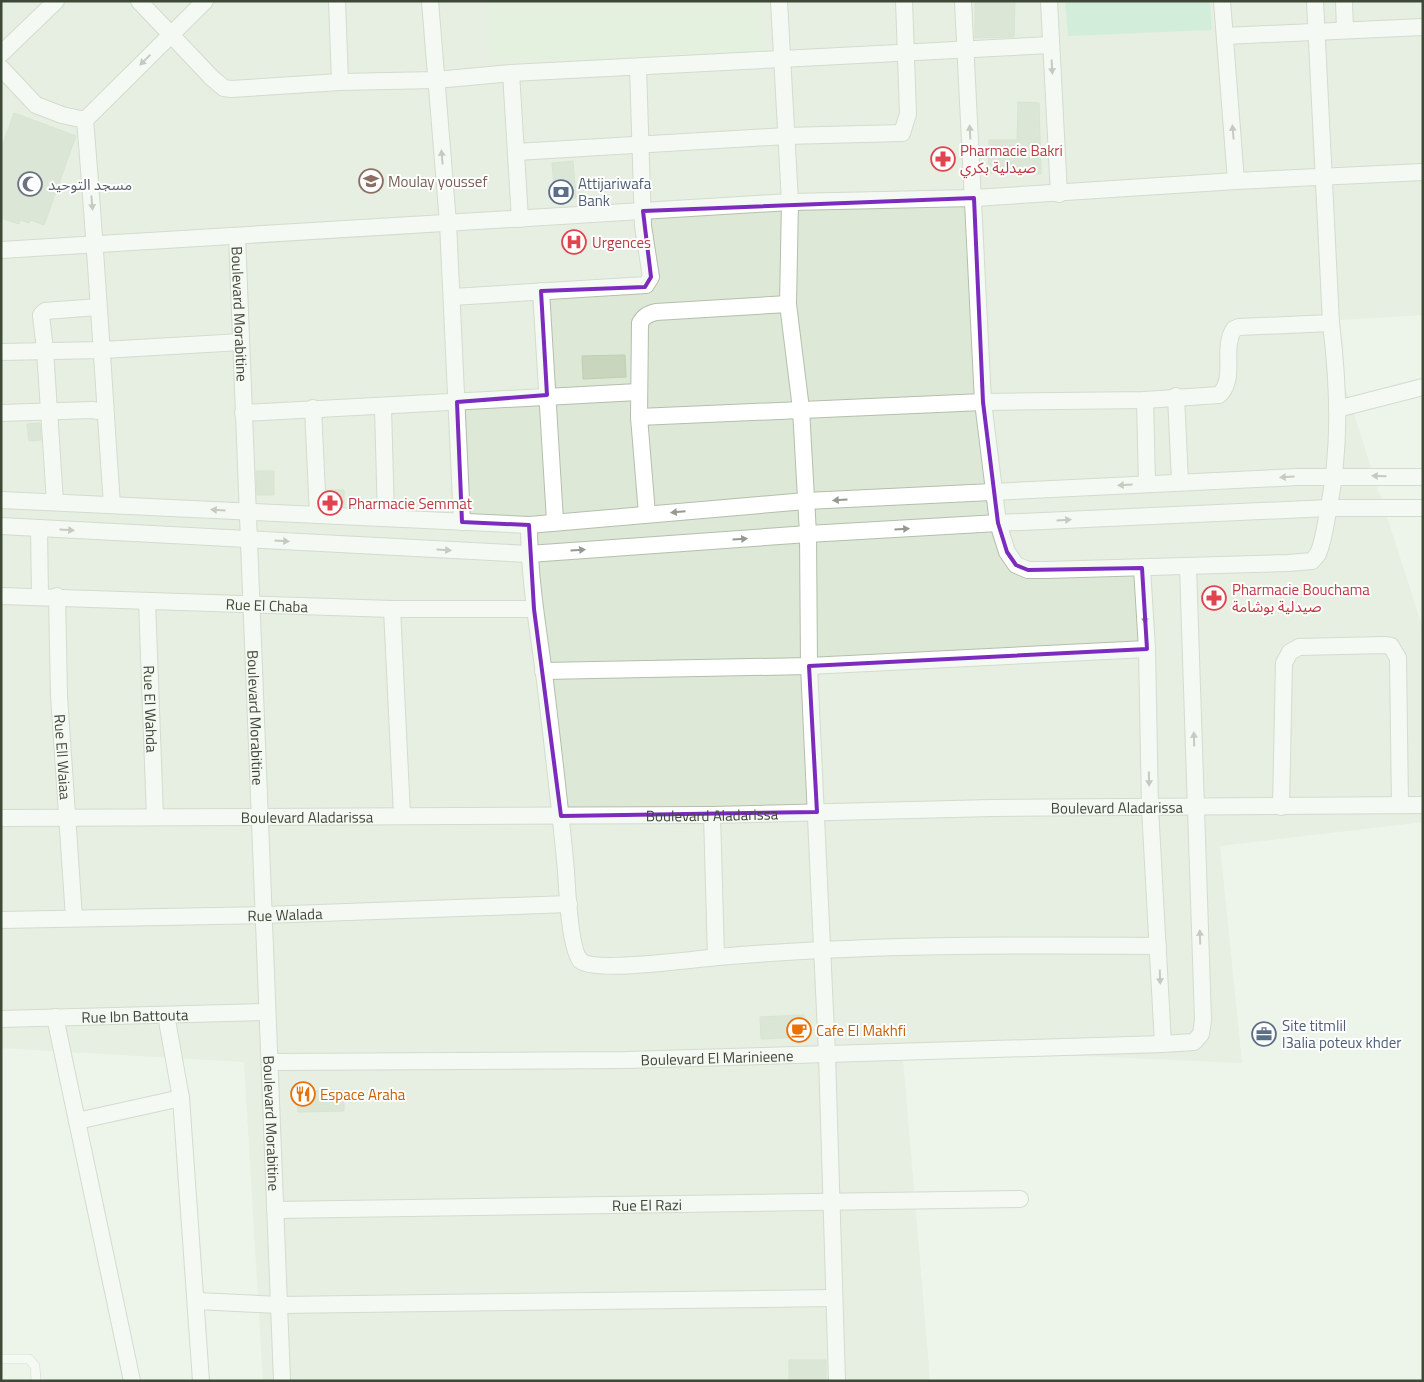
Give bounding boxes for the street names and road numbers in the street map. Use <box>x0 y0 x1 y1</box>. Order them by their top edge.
street label: Boulevard Morabitine <box>226 246 254 382</box>
street label: Rue El Chaba <box>225 592 309 618</box>
street label: Boulevard Morabitine <box>242 649 270 786</box>
street label: Rue El Wahda <box>138 665 164 753</box>
street label: Rue Ell Waiaa <box>49 713 78 801</box>
street label: Boulevard Aladarissa <box>1051 795 1184 819</box>
street label: Boulevard Aladarissa <box>646 802 779 827</box>
street label: Boulevard Aladarissa <box>241 805 374 828</box>
street label: Rue Walada <box>247 901 323 927</box>
street label: Rue Ibn Battouta <box>81 1003 189 1028</box>
street label: Boulevard El Marinieene <box>640 1044 794 1071</box>
street label: Boulevard Morabitine <box>258 1055 286 1191</box>
street label: Rue El Razi <box>612 1192 682 1217</box>

